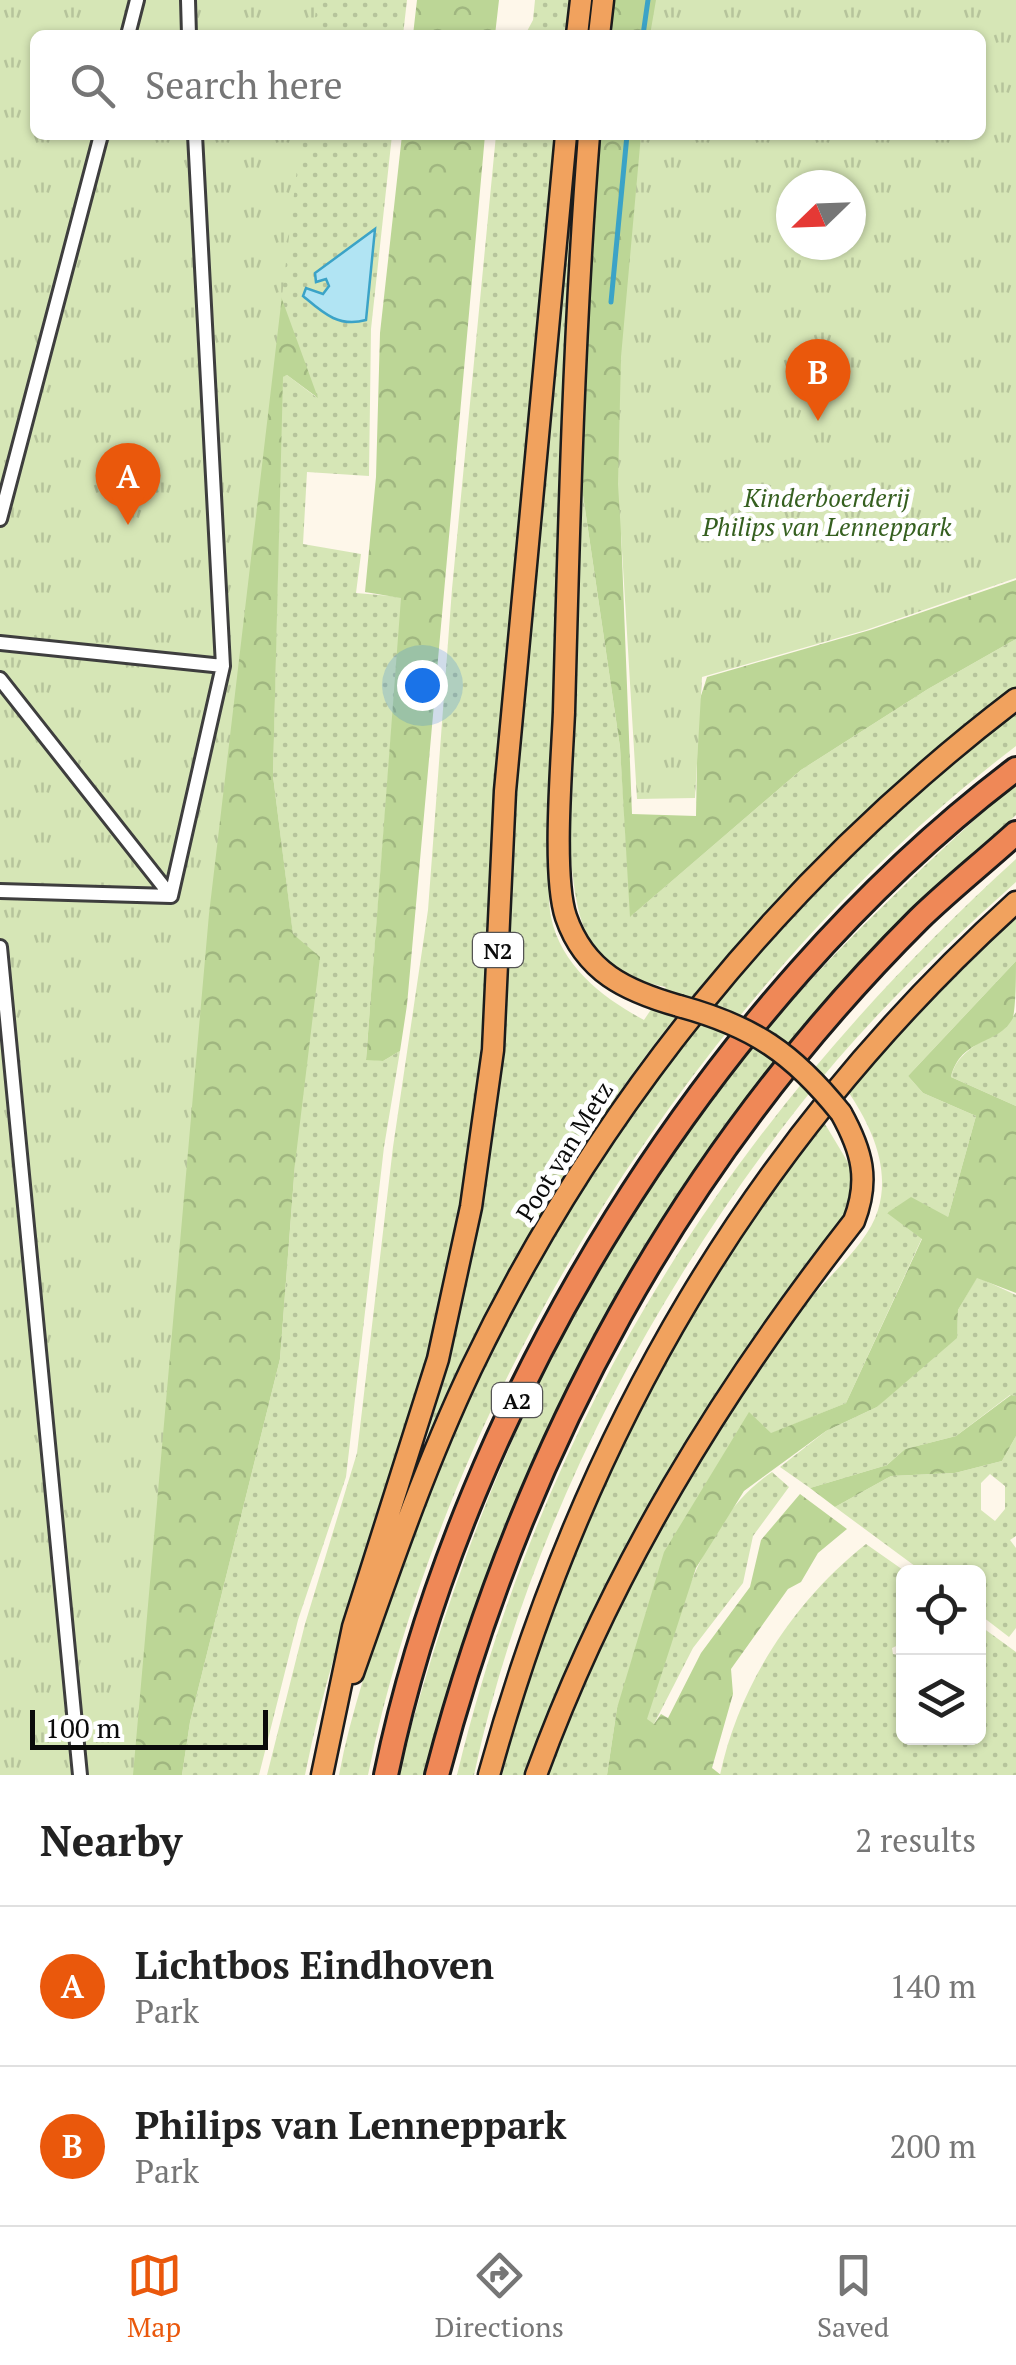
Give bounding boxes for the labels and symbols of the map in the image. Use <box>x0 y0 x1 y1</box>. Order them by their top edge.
north arrow <box>776 170 866 260</box>
pin: B <box>786 338 850 421</box>
pin: A <box>96 442 160 525</box>
park label: Kinderboerderij Philips van Lenneppark <box>701 481 953 543</box>
your location <box>397 660 448 711</box>
road number: N2 <box>473 933 523 967</box>
street label: Poot van Metz <box>508 1075 620 1227</box>
road number: A2 <box>492 1383 542 1417</box>
scale bar <box>30 1705 268 1750</box>

